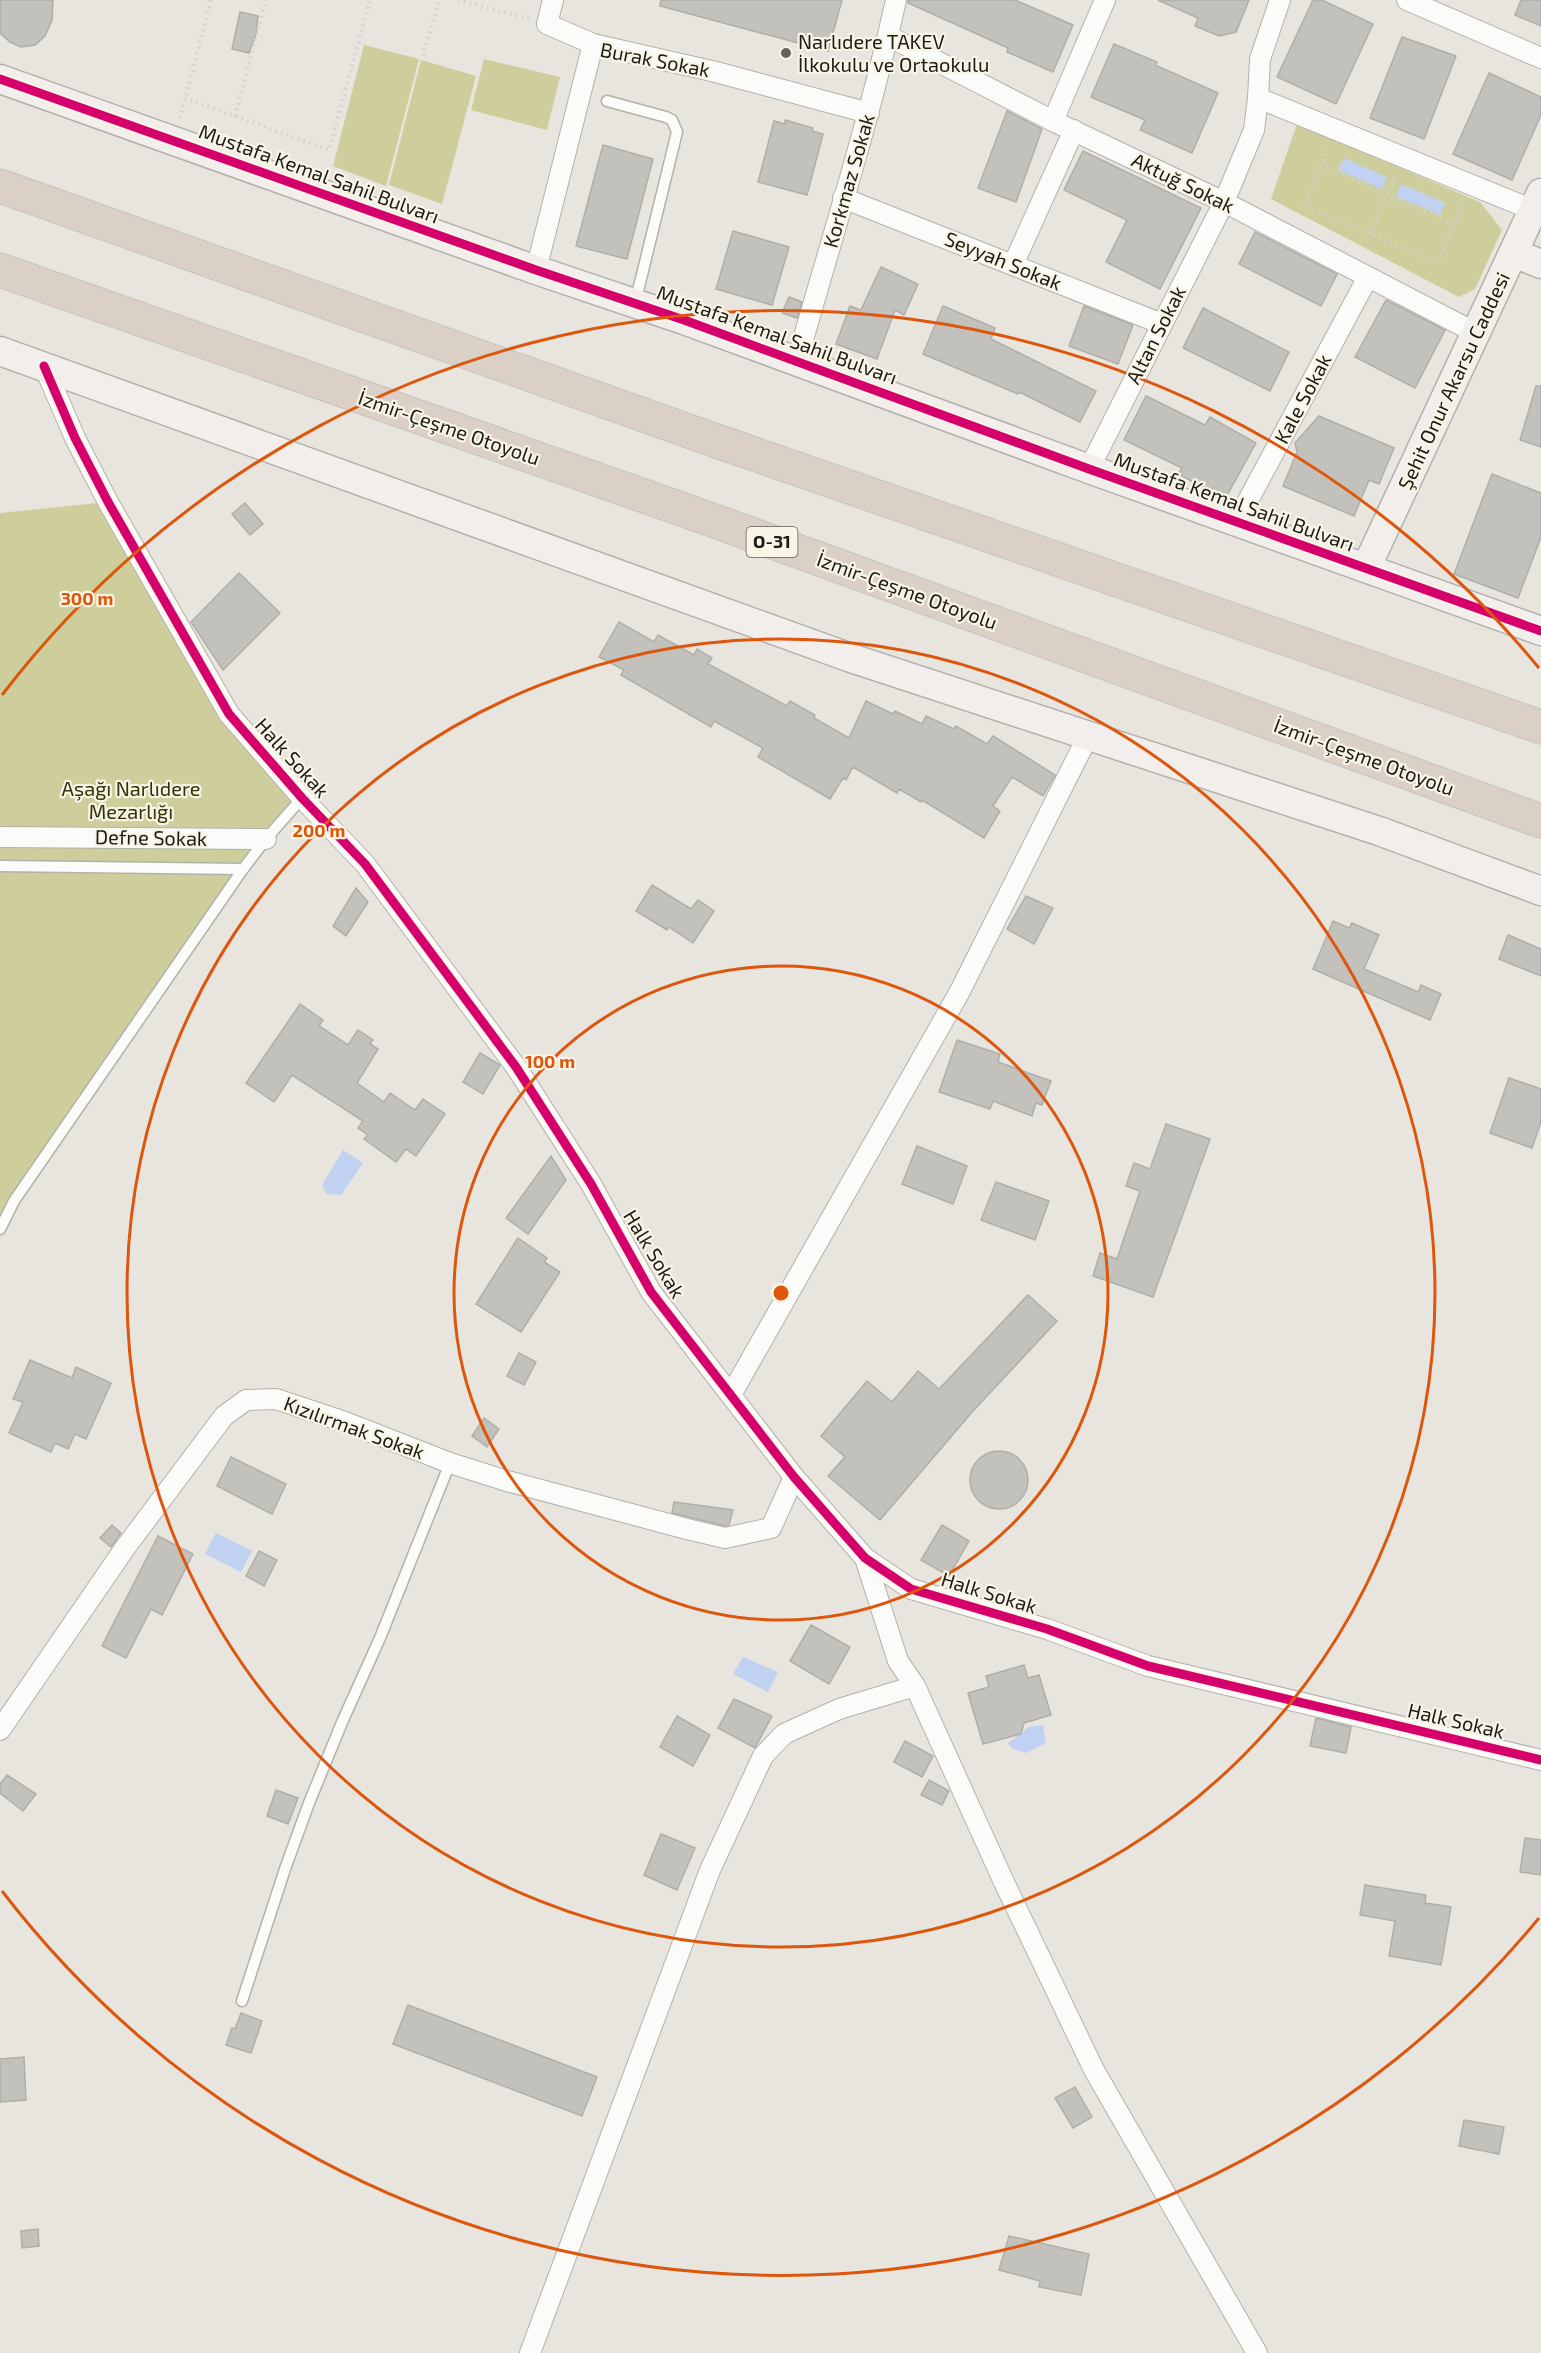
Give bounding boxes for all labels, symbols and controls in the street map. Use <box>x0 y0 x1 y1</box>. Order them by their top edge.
place label: Narlıdere TAKEV İlkokulu ve Ortaokulu <box>798 29 989 76</box>
street label: Burak Sokak <box>598 37 712 81</box>
marker: Narlıdere TAKEV İlkokulu ve Ortaokulu <box>779 46 793 60</box>
street label: Korkmaz Sokak <box>817 111 879 250</box>
street label: Mustafa Kemal Sahil Bulvarı <box>196 118 443 228</box>
street label: Aktuğ Sokak <box>1128 147 1239 217</box>
street label: Seyyah Sokak <box>941 226 1065 294</box>
street label: Şehit Onur Akarsu Caddesi <box>1392 268 1515 494</box>
street label: Mustafa Kemal Sahil Bulvarı <box>654 279 901 389</box>
street label: Altan Sokak <box>1120 281 1190 388</box>
street label: Kale Sokak <box>1269 350 1336 447</box>
street label: İzmir-Çeşme Otoyolu <box>355 385 543 470</box>
street label: Mustafa Kemal Sahil Bulvarı <box>1111 446 1358 556</box>
road number: O-31 <box>746 527 798 557</box>
street label: İzmir-Çeşme Otoyolu <box>813 546 1001 635</box>
text: 300 m <box>61 587 113 609</box>
street label: İzmir-Çeşme Otoyolu <box>1270 712 1458 801</box>
street label: Halk Sokak <box>251 713 335 802</box>
park label: Aşağı Narlıdere Mezarlığı <box>62 776 200 823</box>
text: 200 m <box>293 819 345 841</box>
street label: Defne Sokak <box>95 824 207 850</box>
text: 100 m <box>525 1050 575 1072</box>
street label: Halk Sokak <box>619 1205 691 1302</box>
centre of rings <box>771 1283 791 1303</box>
street label: Kızılırmak Sokak <box>281 1391 428 1464</box>
street label: Halk Sokak <box>939 1566 1040 1618</box>
street label: Halk Sokak <box>1405 1697 1507 1743</box>

